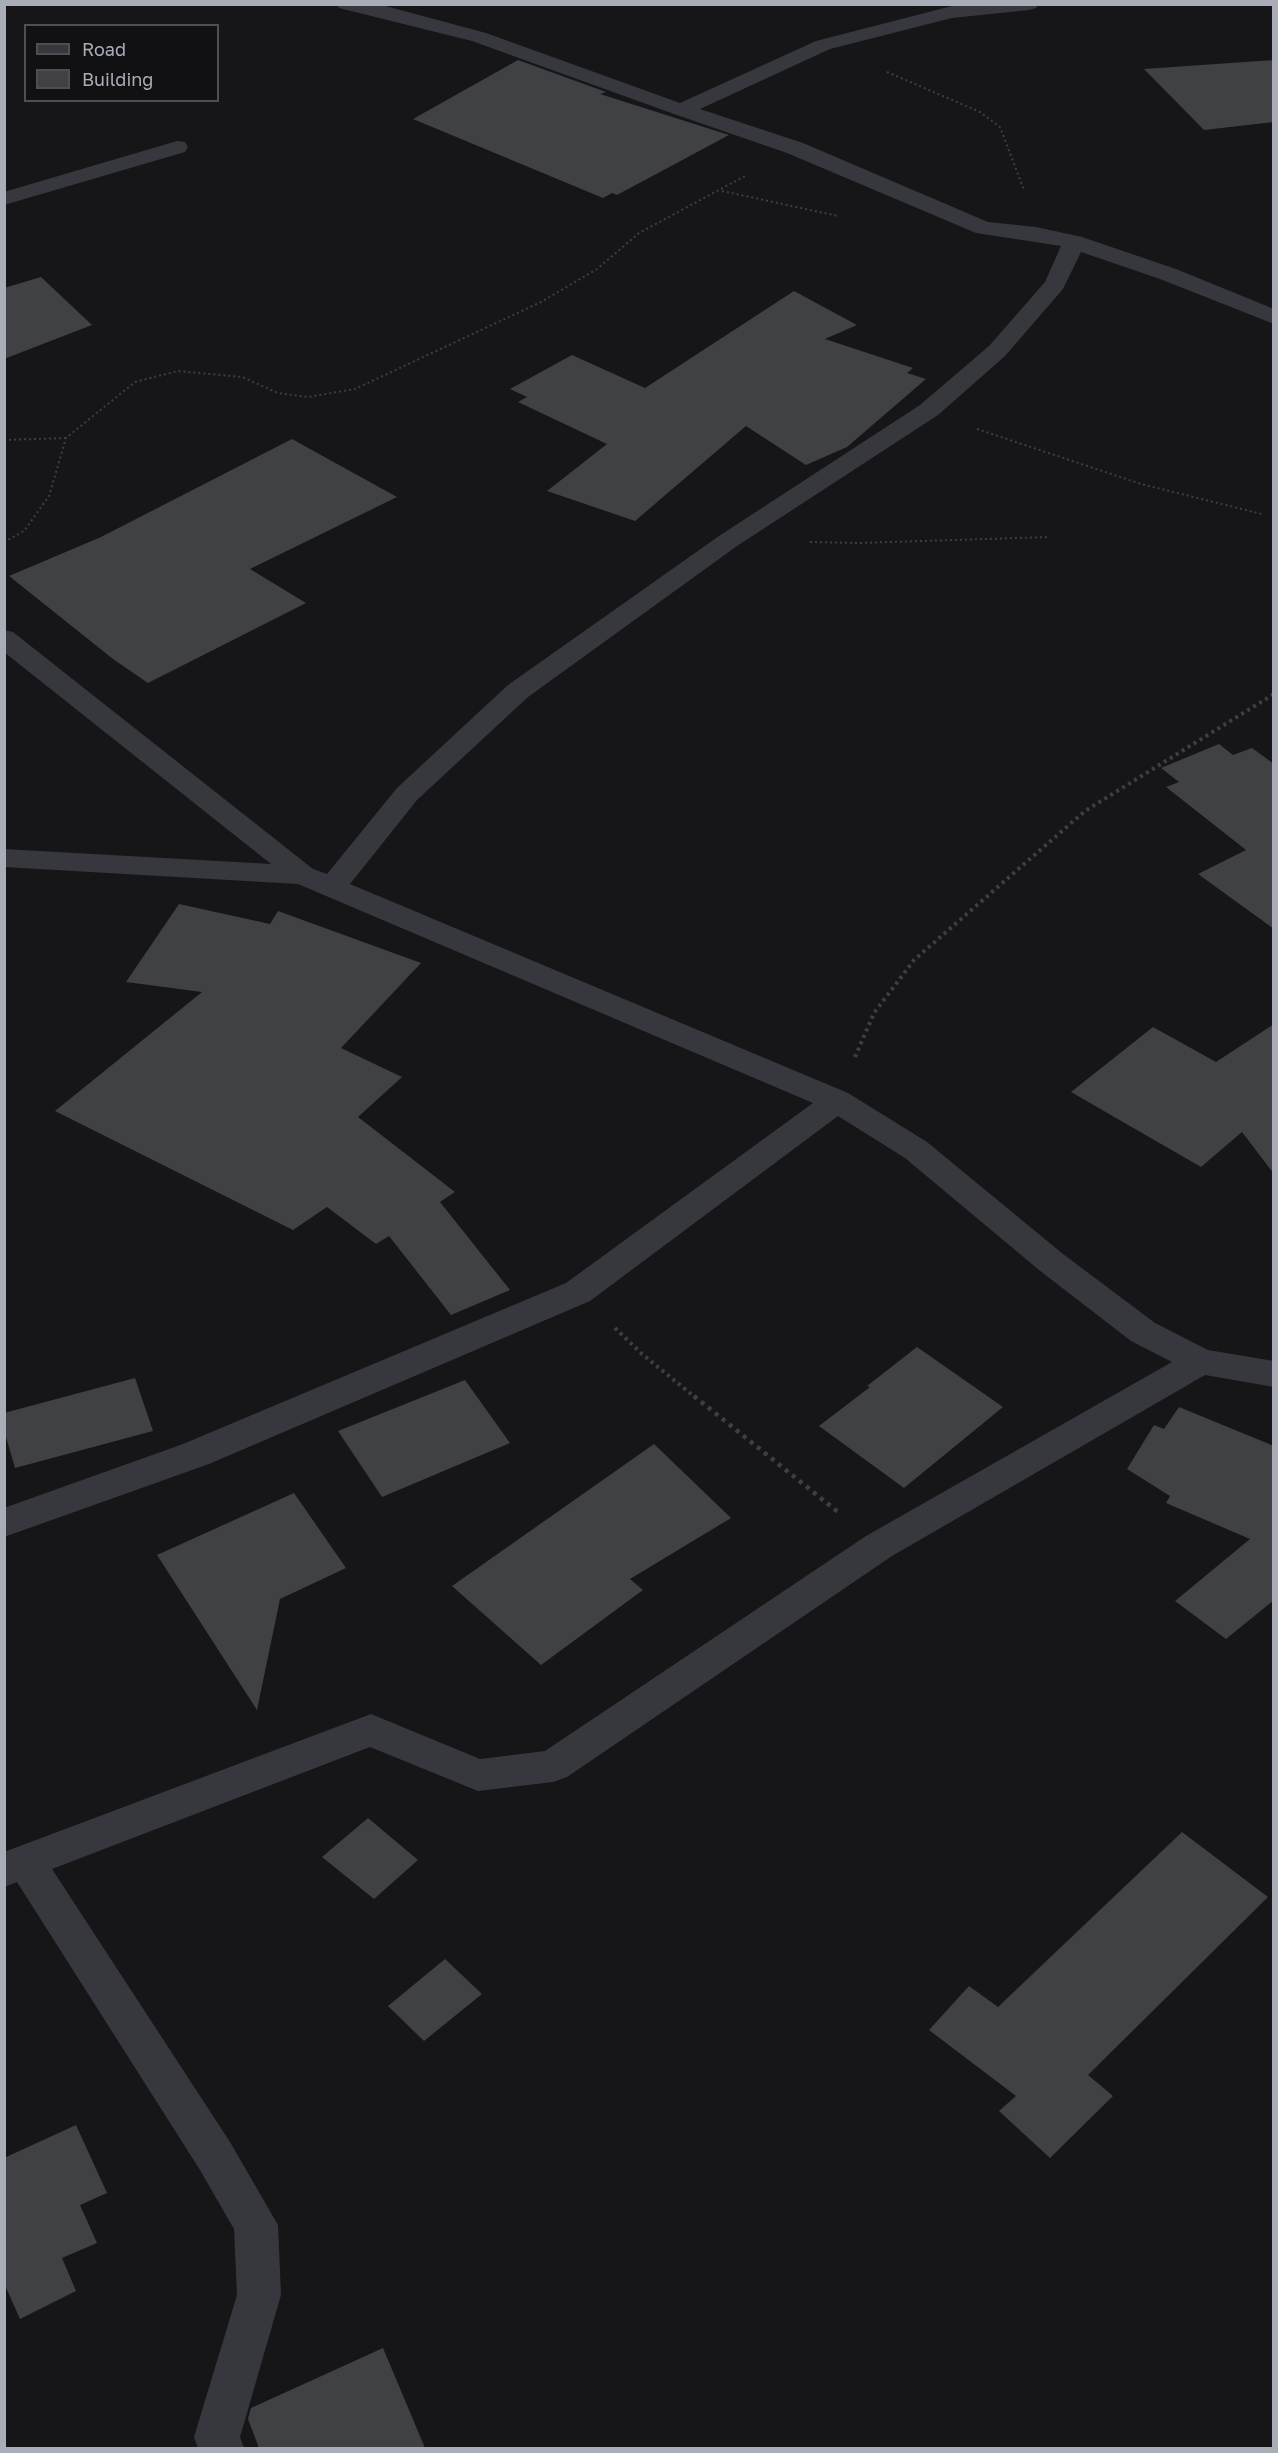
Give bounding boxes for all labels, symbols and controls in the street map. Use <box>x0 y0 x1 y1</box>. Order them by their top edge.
legend <box>24 24 219 102</box>
text: Road <box>82 38 126 60</box>
text: Building <box>82 68 153 90</box>

